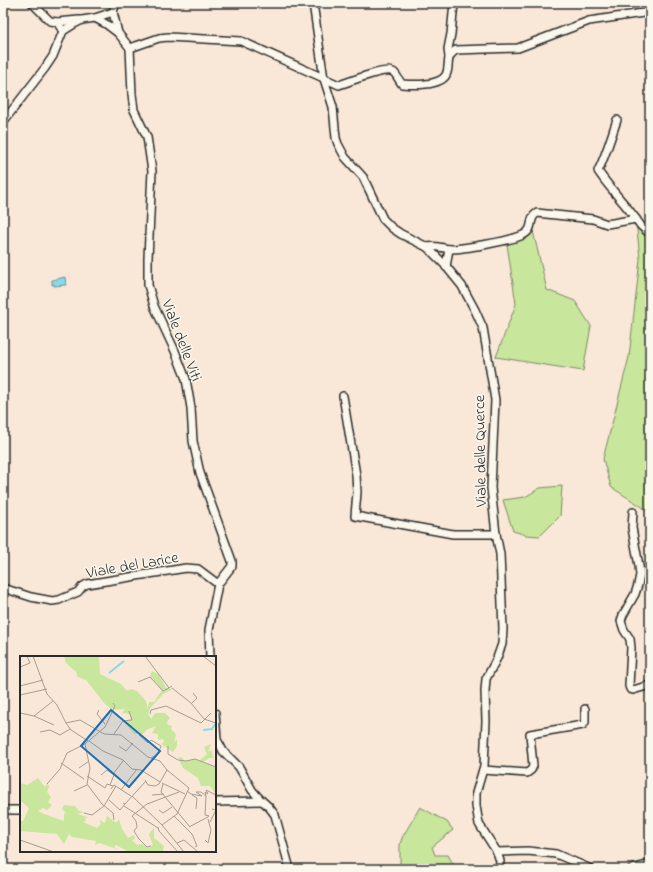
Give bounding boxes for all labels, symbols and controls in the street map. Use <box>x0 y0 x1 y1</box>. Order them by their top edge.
street label: Viale delle Viti <box>154 295 208 385</box>
street label: Viale delle Querce <box>468 394 494 508</box>
street label: Viale del Larice <box>83 546 181 586</box>
inset map <box>20 656 216 852</box>

